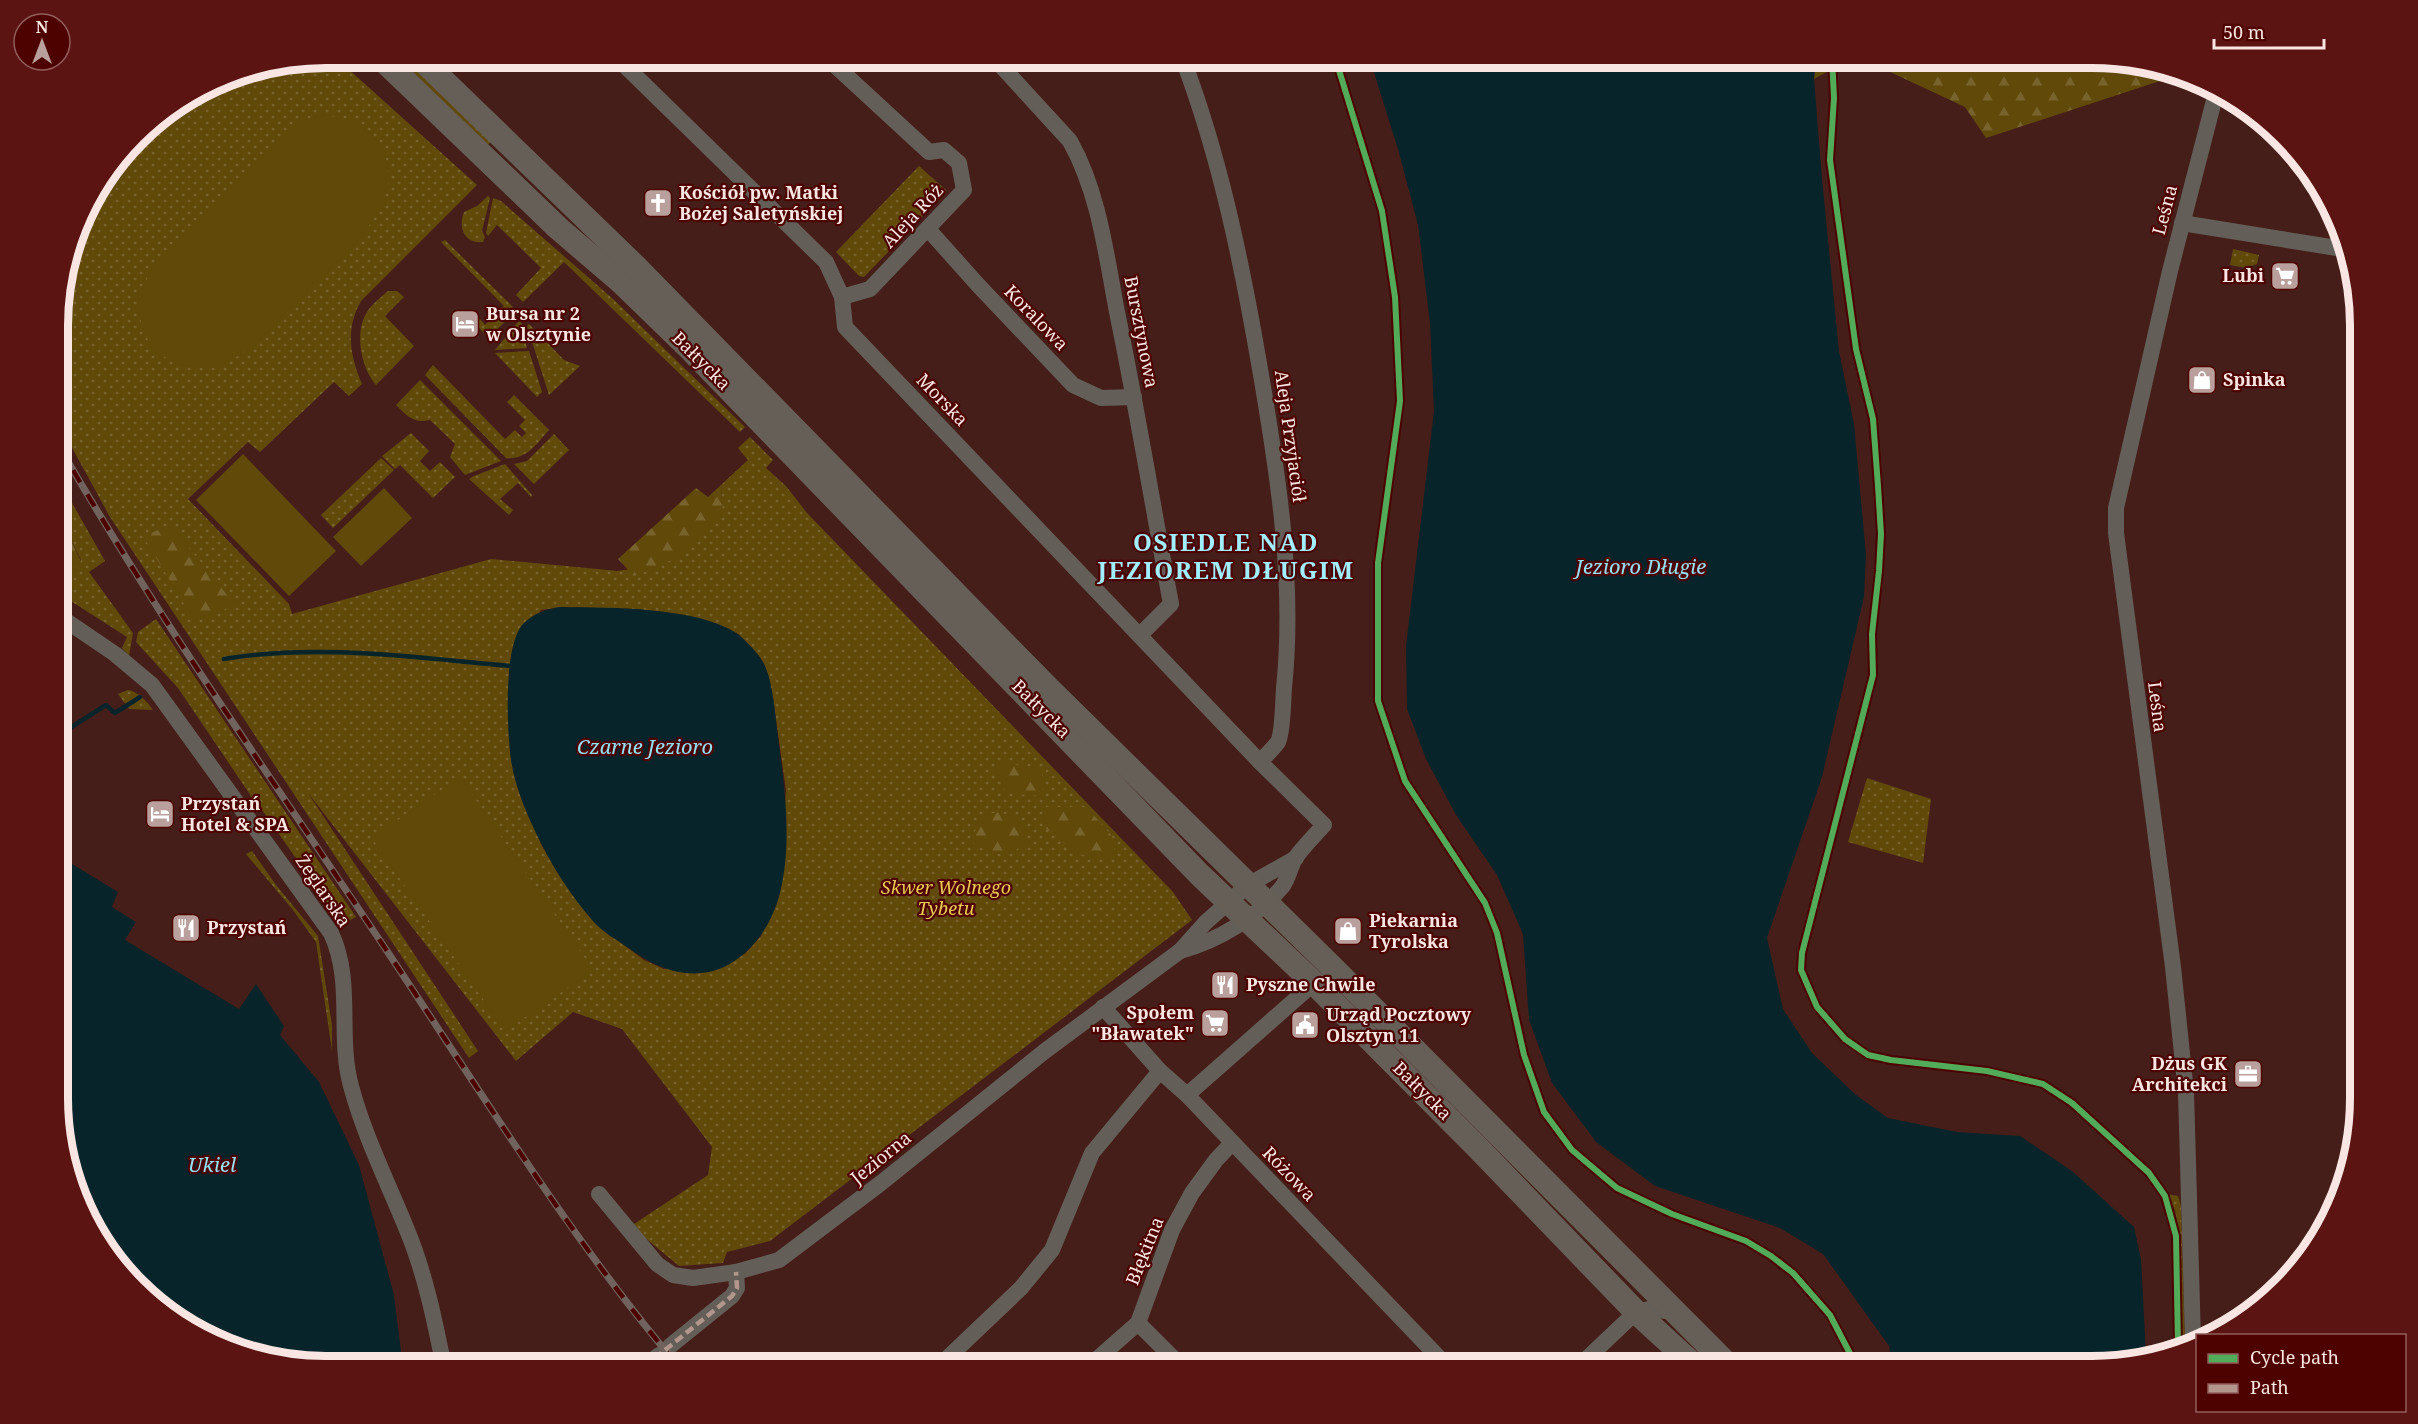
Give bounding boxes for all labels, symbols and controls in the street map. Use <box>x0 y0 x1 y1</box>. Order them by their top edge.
north arrow <box>12 12 72 72</box>
scale bar <box>2214 12 2324 50</box>
text: N <box>36 16 49 38</box>
text: 50 m <box>2223 20 2265 44</box>
street label: Aleja Róż <box>876 178 948 253</box>
place label: Kościół pw. Matki Bożej Saletyńskiej <box>679 180 843 225</box>
street label: Leśna <box>2146 182 2182 237</box>
church icon: Kościół pw. Matki Bożej Saletyńskiej <box>642 187 674 219</box>
supermarket icon: Lubi <box>2269 260 2301 292</box>
place label: Lubi <box>2222 263 2265 287</box>
street label: Bursztynowa <box>1119 274 1165 390</box>
street label: Koralowa <box>999 279 1074 355</box>
place label: Bursa nr 2 w Olsztynie <box>485 301 591 346</box>
hotel icon: Bursa nr 2 w Olsztynie <box>449 308 481 340</box>
street label: Bałtycka <box>667 326 736 395</box>
shop icon: Spinka <box>2186 364 2218 396</box>
place label: Spinka <box>2223 367 2286 391</box>
street label: Morska <box>912 368 974 431</box>
street label: Aleja Przyjaciół <box>1270 368 1312 504</box>
district label: OSIEDLE NAD JEZIOREM DŁUGIM <box>1096 525 1355 586</box>
water label: Jezioro Długie <box>1572 553 1706 580</box>
street label: Bałtycka <box>1007 674 1076 743</box>
street label: Leśna <box>2143 680 2173 734</box>
water label: Czarne Jezioro <box>577 733 713 760</box>
place label: Przystań Hotel & SPA <box>181 791 289 836</box>
hotel icon: Przystań Hotel & SPA <box>144 798 176 830</box>
street label: Żeglarska <box>291 849 357 932</box>
park label: Skwer Wolnego Tybetu <box>881 875 1011 920</box>
place label: Piekarnia Tyrolska <box>1369 908 1458 953</box>
restaurant icon: Przystań <box>170 912 202 944</box>
place label: Przystań <box>207 915 287 939</box>
shop icon: Piekarnia Tyrolska <box>1332 915 1364 947</box>
restaurant icon: Pyszne Chwile <box>1209 969 1241 1001</box>
place label: Pyszne Chwile <box>1246 972 1376 996</box>
place label: Społem "Bławatek" <box>1091 1000 1194 1045</box>
place label: Urząd Pocztowy Olsztyn 11 <box>1326 1002 1472 1047</box>
supermarket icon: Społem "Bławatek" <box>1199 1007 1231 1039</box>
public building icon: Urząd Pocztowy Olsztyn 11 <box>1289 1009 1321 1041</box>
place label: Dżus GK Architekci <box>2132 1051 2228 1096</box>
street label: Bałtycka <box>1388 1056 1457 1125</box>
office icon: Dżus GK Architekci <box>2232 1058 2264 1090</box>
street label: Jeziorna <box>844 1125 916 1190</box>
street label: Różowa <box>1258 1141 1322 1206</box>
water label: Ukiel <box>188 1151 236 1178</box>
street label: Błękitna <box>1120 1213 1169 1288</box>
legend <box>2196 1334 2406 1412</box>
text: Cycle path <box>2250 1345 2339 1369</box>
text: Path <box>2250 1375 2289 1399</box>

